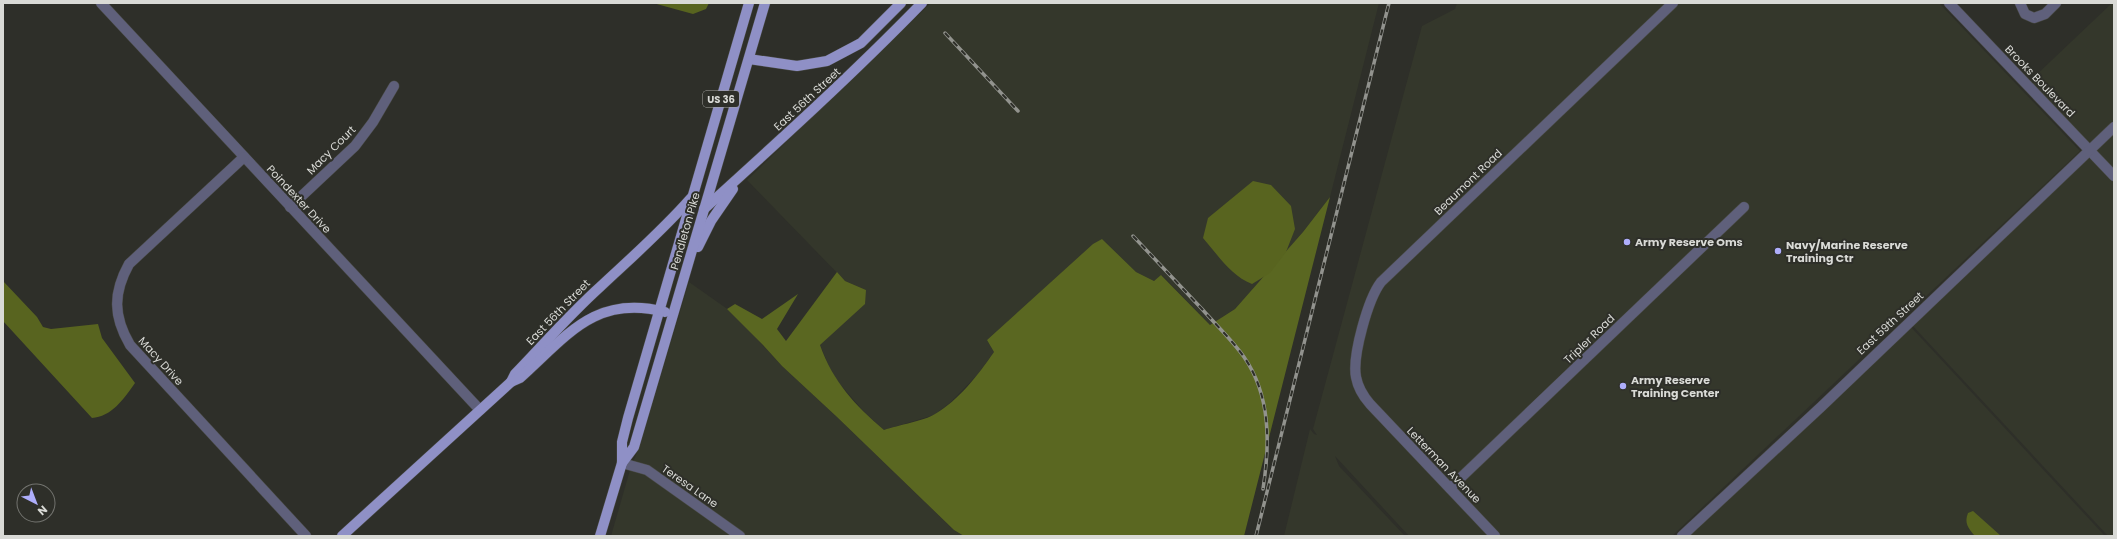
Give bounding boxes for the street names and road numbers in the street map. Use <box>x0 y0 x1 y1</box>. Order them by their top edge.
street label: Brooks Boulevard <box>2001 41 2079 121</box>
street label: East 56th Street <box>770 64 844 134</box>
road number: US 36 <box>703 91 739 107</box>
street label: Macy Court <box>303 122 359 178</box>
street label: Beaumont Road <box>1430 145 1506 219</box>
street label: Poindexter Drive <box>263 161 335 237</box>
street label: Pendleton Pike <box>666 190 704 272</box>
street label: East 56th Street <box>522 276 594 348</box>
street label: East 59th Street <box>1853 288 1927 358</box>
street label: Tripler Road <box>1560 311 1618 367</box>
street label: Macy Drive <box>135 333 187 389</box>
street label: Letterman Avenue <box>1403 423 1485 507</box>
street label: Teresa Lane <box>658 461 722 512</box>

